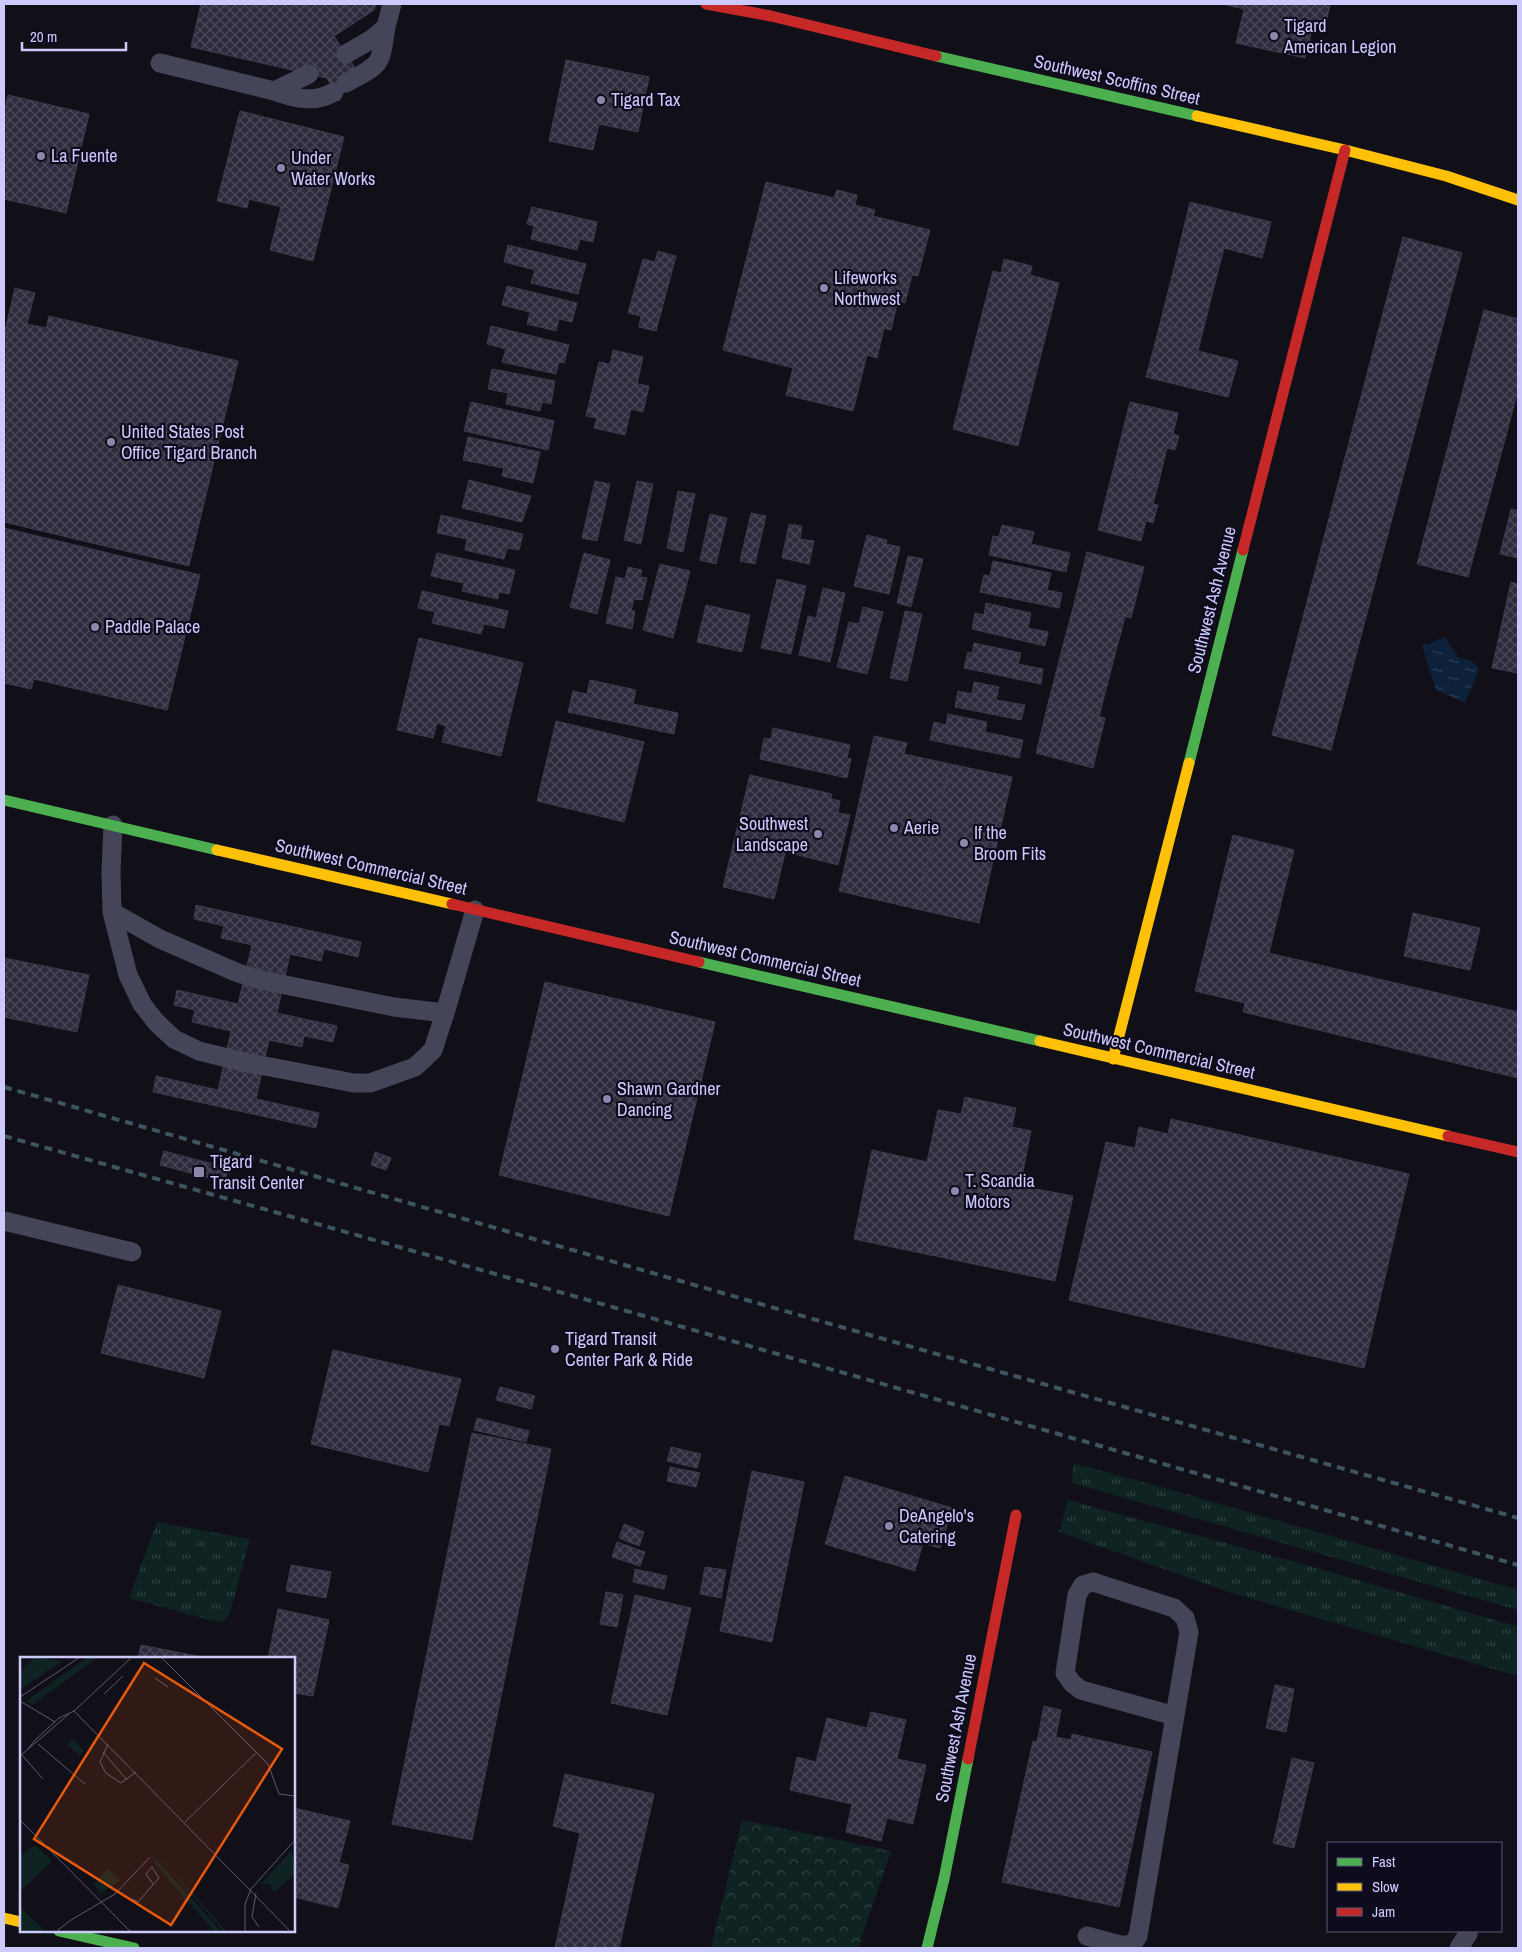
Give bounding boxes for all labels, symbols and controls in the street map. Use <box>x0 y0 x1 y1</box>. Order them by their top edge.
place label: Tigard American Legion <box>1283 13 1396 59</box>
scale bar <box>22 20 126 52</box>
text: 20 m <box>30 26 57 47</box>
marker: Tigard American Legion <box>1268 30 1280 42</box>
street label: Southwest Scoffins Street <box>1032 48 1203 111</box>
place label: Tigard Tax <box>611 87 681 112</box>
marker: Tigard Tax <box>595 94 607 106</box>
place label: La Fuente <box>51 143 117 168</box>
place label: Under Water Works <box>291 145 376 191</box>
marker: La Fuente <box>35 150 47 162</box>
marker: Under Water Works <box>275 162 287 174</box>
place label: Lifeworks Northwest <box>834 265 900 311</box>
marker: Lifeworks Northwest <box>818 282 830 294</box>
place label: United States Post Office Tigard Branch <box>121 419 257 465</box>
marker: United States Post Office Tigard Branch <box>105 436 117 448</box>
street label: Southwest Ash Avenue <box>1181 524 1242 676</box>
place label: Paddle Palace <box>105 614 200 639</box>
marker: Paddle Palace <box>89 621 101 633</box>
place label: Southwest Landscape <box>736 811 808 857</box>
place label: Aerie <box>903 815 939 840</box>
place label: If the Broom Fits <box>974 820 1046 866</box>
marker: Aerie <box>888 822 900 834</box>
marker: Southwest Landscape <box>812 828 824 840</box>
street label: Southwest Commercial Street <box>273 832 469 901</box>
marker: If the Broom Fits <box>958 837 970 849</box>
street label: Southwest Commercial Street <box>667 924 863 993</box>
street label: Southwest Commercial Street <box>1061 1016 1257 1085</box>
place label: Shawn Gardner Dancing <box>617 1076 720 1122</box>
marker: Shawn Gardner Dancing <box>601 1093 613 1105</box>
place label: Tigard Transit Center <box>210 1149 304 1195</box>
marker: Tigard Transit Center <box>192 1165 206 1179</box>
place label: T. Scandia Motors <box>965 1168 1035 1214</box>
marker: T. Scandia Motors <box>949 1185 961 1197</box>
place label: Tigard Transit Center Park & Ride <box>565 1326 693 1372</box>
marker: Tigard Transit Center Park & Ride <box>549 1343 561 1355</box>
place label: DeAngelo's Catering <box>899 1503 974 1549</box>
marker: DeAngelo's Catering <box>883 1520 895 1532</box>
street label: Southwest Ash Avenue <box>929 1652 982 1804</box>
inset map <box>20 1657 295 1932</box>
legend <box>1327 1842 1502 1932</box>
text: Fast <box>1372 1851 1396 1872</box>
text: Slow <box>1372 1876 1399 1897</box>
text: Jam <box>1372 1901 1395 1922</box>

